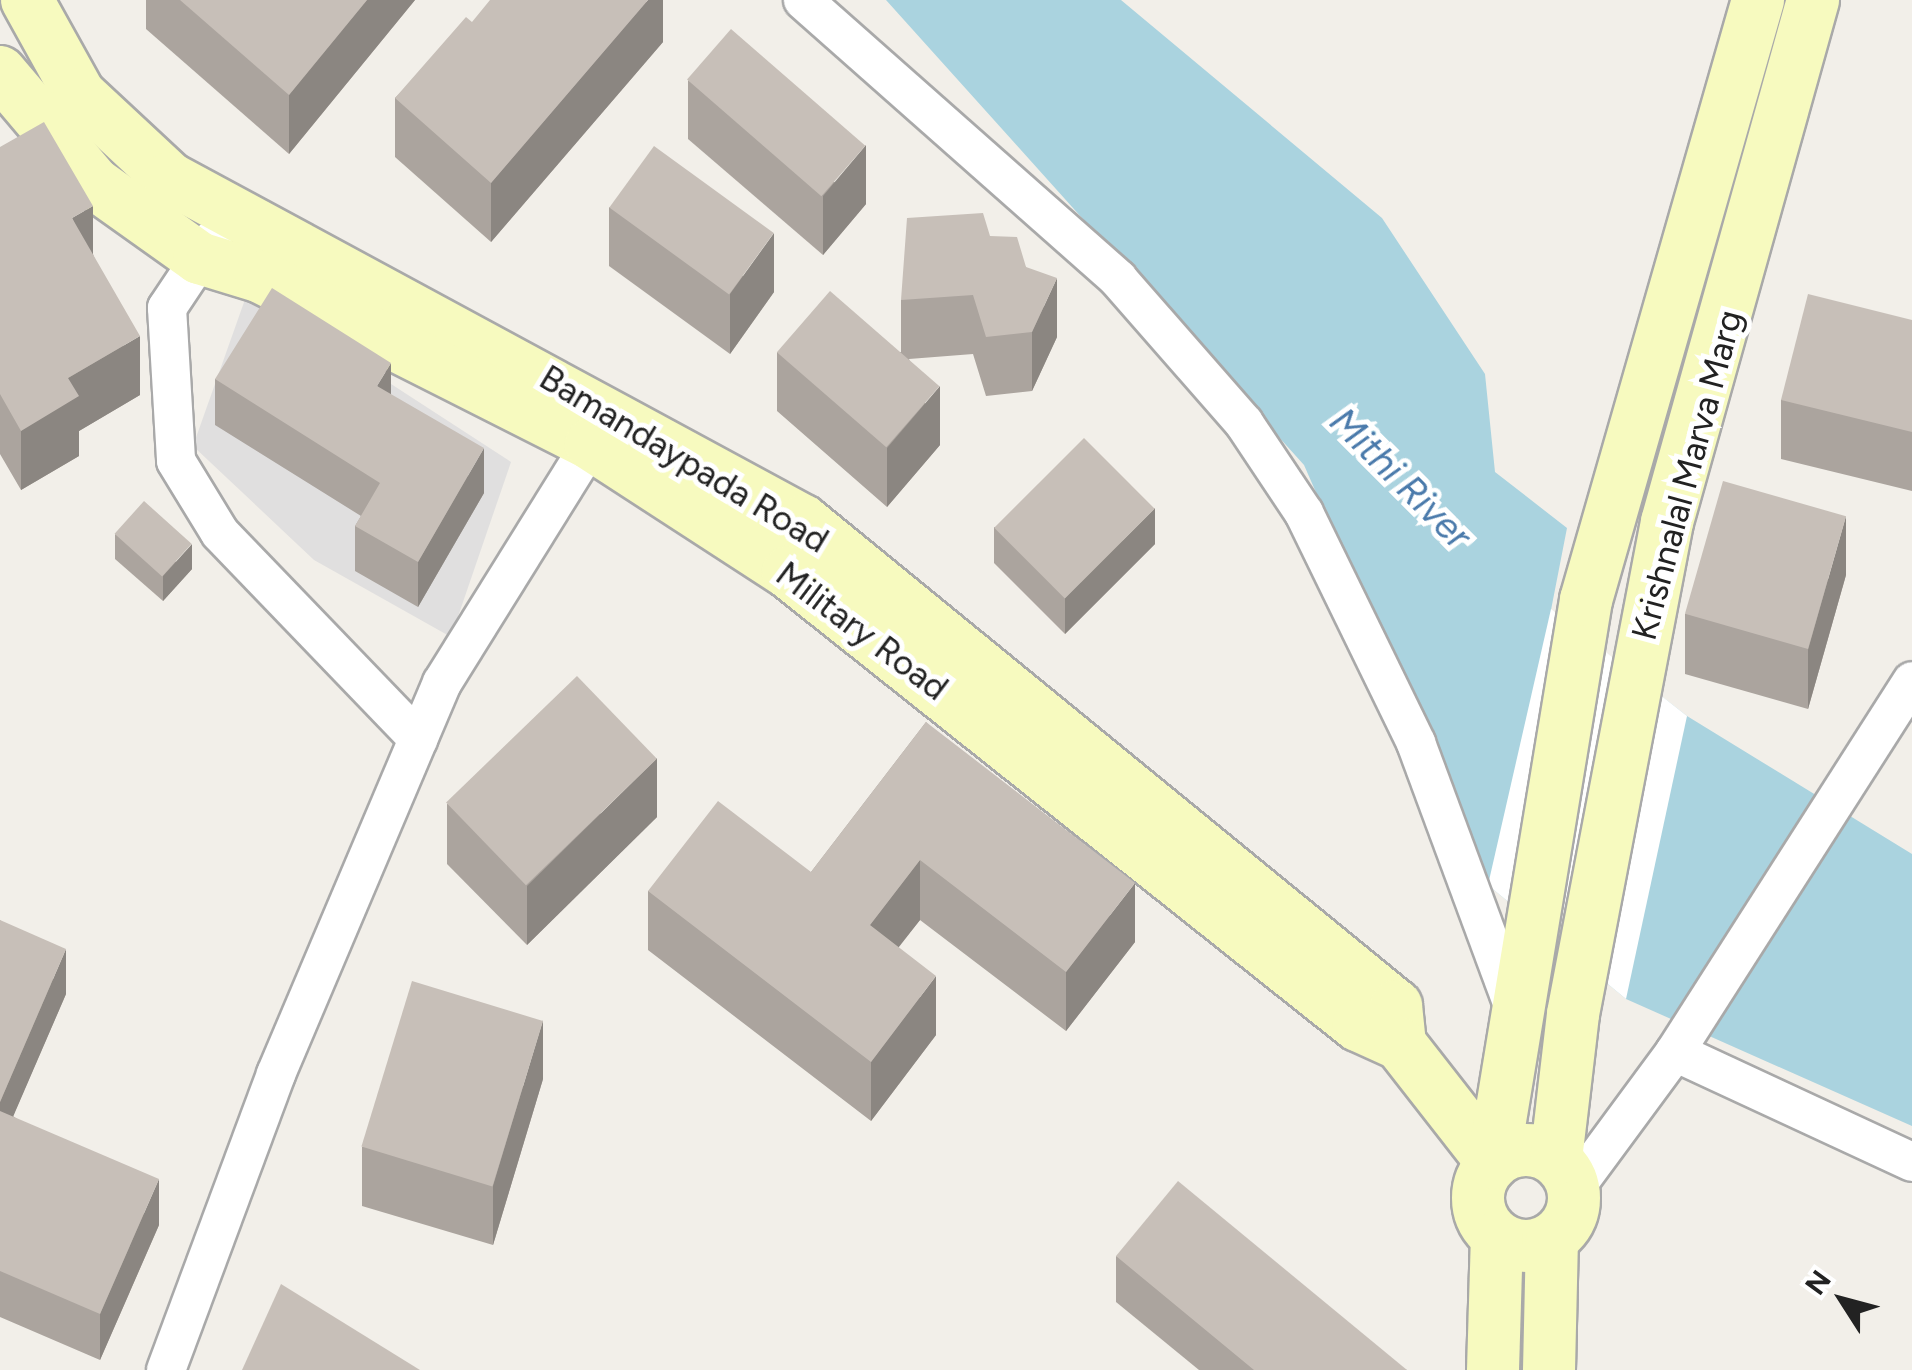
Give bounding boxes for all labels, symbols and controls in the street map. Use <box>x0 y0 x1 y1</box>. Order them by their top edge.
street label: Krishnalal Marva Marg <box>1623 305 1751 645</box>
street label: Bamandaypada Road <box>532 356 836 562</box>
water label: Mithi River <box>1320 399 1480 559</box>
street label: Military Road <box>768 553 956 709</box>
north arrow <box>1792 1250 1892 1350</box>
text: N <box>1798 1264 1838 1301</box>

